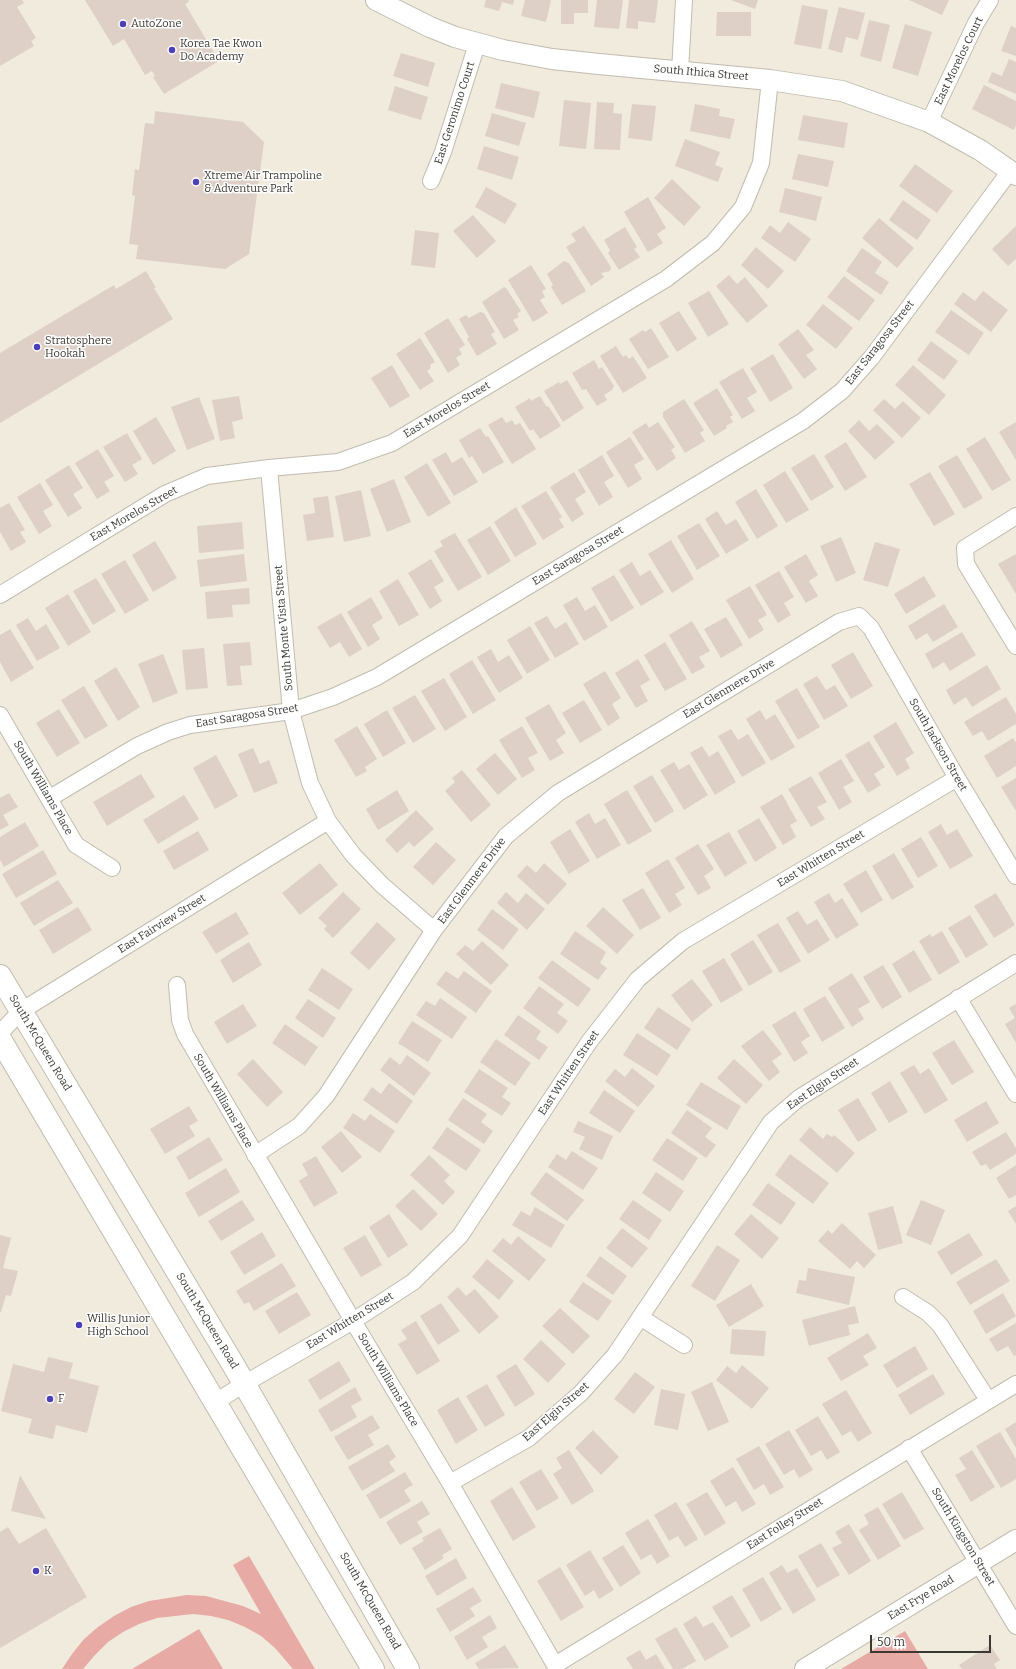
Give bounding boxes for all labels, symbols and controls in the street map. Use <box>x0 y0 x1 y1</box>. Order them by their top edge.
street label: East Morelos Court <box>932 15 986 107</box>
place label: AutoZone <box>131 17 181 31</box>
marker: AutoZone <box>118 19 128 29</box>
place label: Korea Tae Kwon Do Academy <box>180 37 262 63</box>
marker: Korea Tae Kwon Do Academy <box>167 45 177 55</box>
street label: East Geronimo Court <box>432 60 478 166</box>
street label: South Ithica Street <box>653 62 749 84</box>
place label: Xtreme Air Trampoline & Adventure Park <box>204 169 322 195</box>
marker: Xtreme Air Trampoline & Adventure Park <box>191 177 201 187</box>
street label: East Saragosa Street <box>843 298 917 388</box>
place label: Stratosphere Hookah <box>45 334 111 360</box>
marker: Stratosphere Hookah <box>32 342 42 352</box>
street label: East Morelos Street <box>401 379 493 441</box>
street label: East Morelos Street <box>88 484 180 544</box>
street label: East Saragosa Street <box>530 524 626 588</box>
street label: South Monte Vista Street <box>272 565 296 691</box>
street label: East Glenmere Drive <box>681 656 777 722</box>
street label: South Jackson Street <box>906 696 970 794</box>
street label: East Saragosa Street <box>195 701 299 731</box>
street label: South Williams Place <box>11 738 75 838</box>
street label: East Whitten Street <box>775 828 867 890</box>
street label: East Glenmere Drive <box>435 835 509 927</box>
street label: East Fairview Street <box>116 892 208 956</box>
street label: South McQueen Road <box>6 993 74 1093</box>
street label: East Whitten Street <box>536 1028 602 1118</box>
street label: South Williams Place <box>191 1051 255 1151</box>
street label: East Elgin Street <box>785 1055 861 1113</box>
street label: South McQueen Road <box>173 1271 241 1371</box>
street label: East Whitten Street <box>304 1290 396 1352</box>
place label: Willis Junior High School <box>87 1312 150 1338</box>
marker: Willis Junior High School <box>74 1320 84 1330</box>
street label: South Williams Place <box>355 1331 421 1429</box>
street label: East Elgin Street <box>520 1380 592 1444</box>
place label: F <box>58 1392 64 1406</box>
marker: F <box>45 1394 55 1404</box>
street label: South Kingston Street <box>928 1486 998 1588</box>
street label: East Folley Street <box>744 1495 826 1553</box>
street label: South McQueen Road <box>337 1550 403 1652</box>
place label: K <box>44 1564 52 1578</box>
marker: K <box>31 1566 41 1576</box>
street label: East Frye Road <box>886 1573 956 1623</box>
scale bar <box>872 1627 993 1653</box>
text: 50 m <box>877 1635 905 1649</box>

